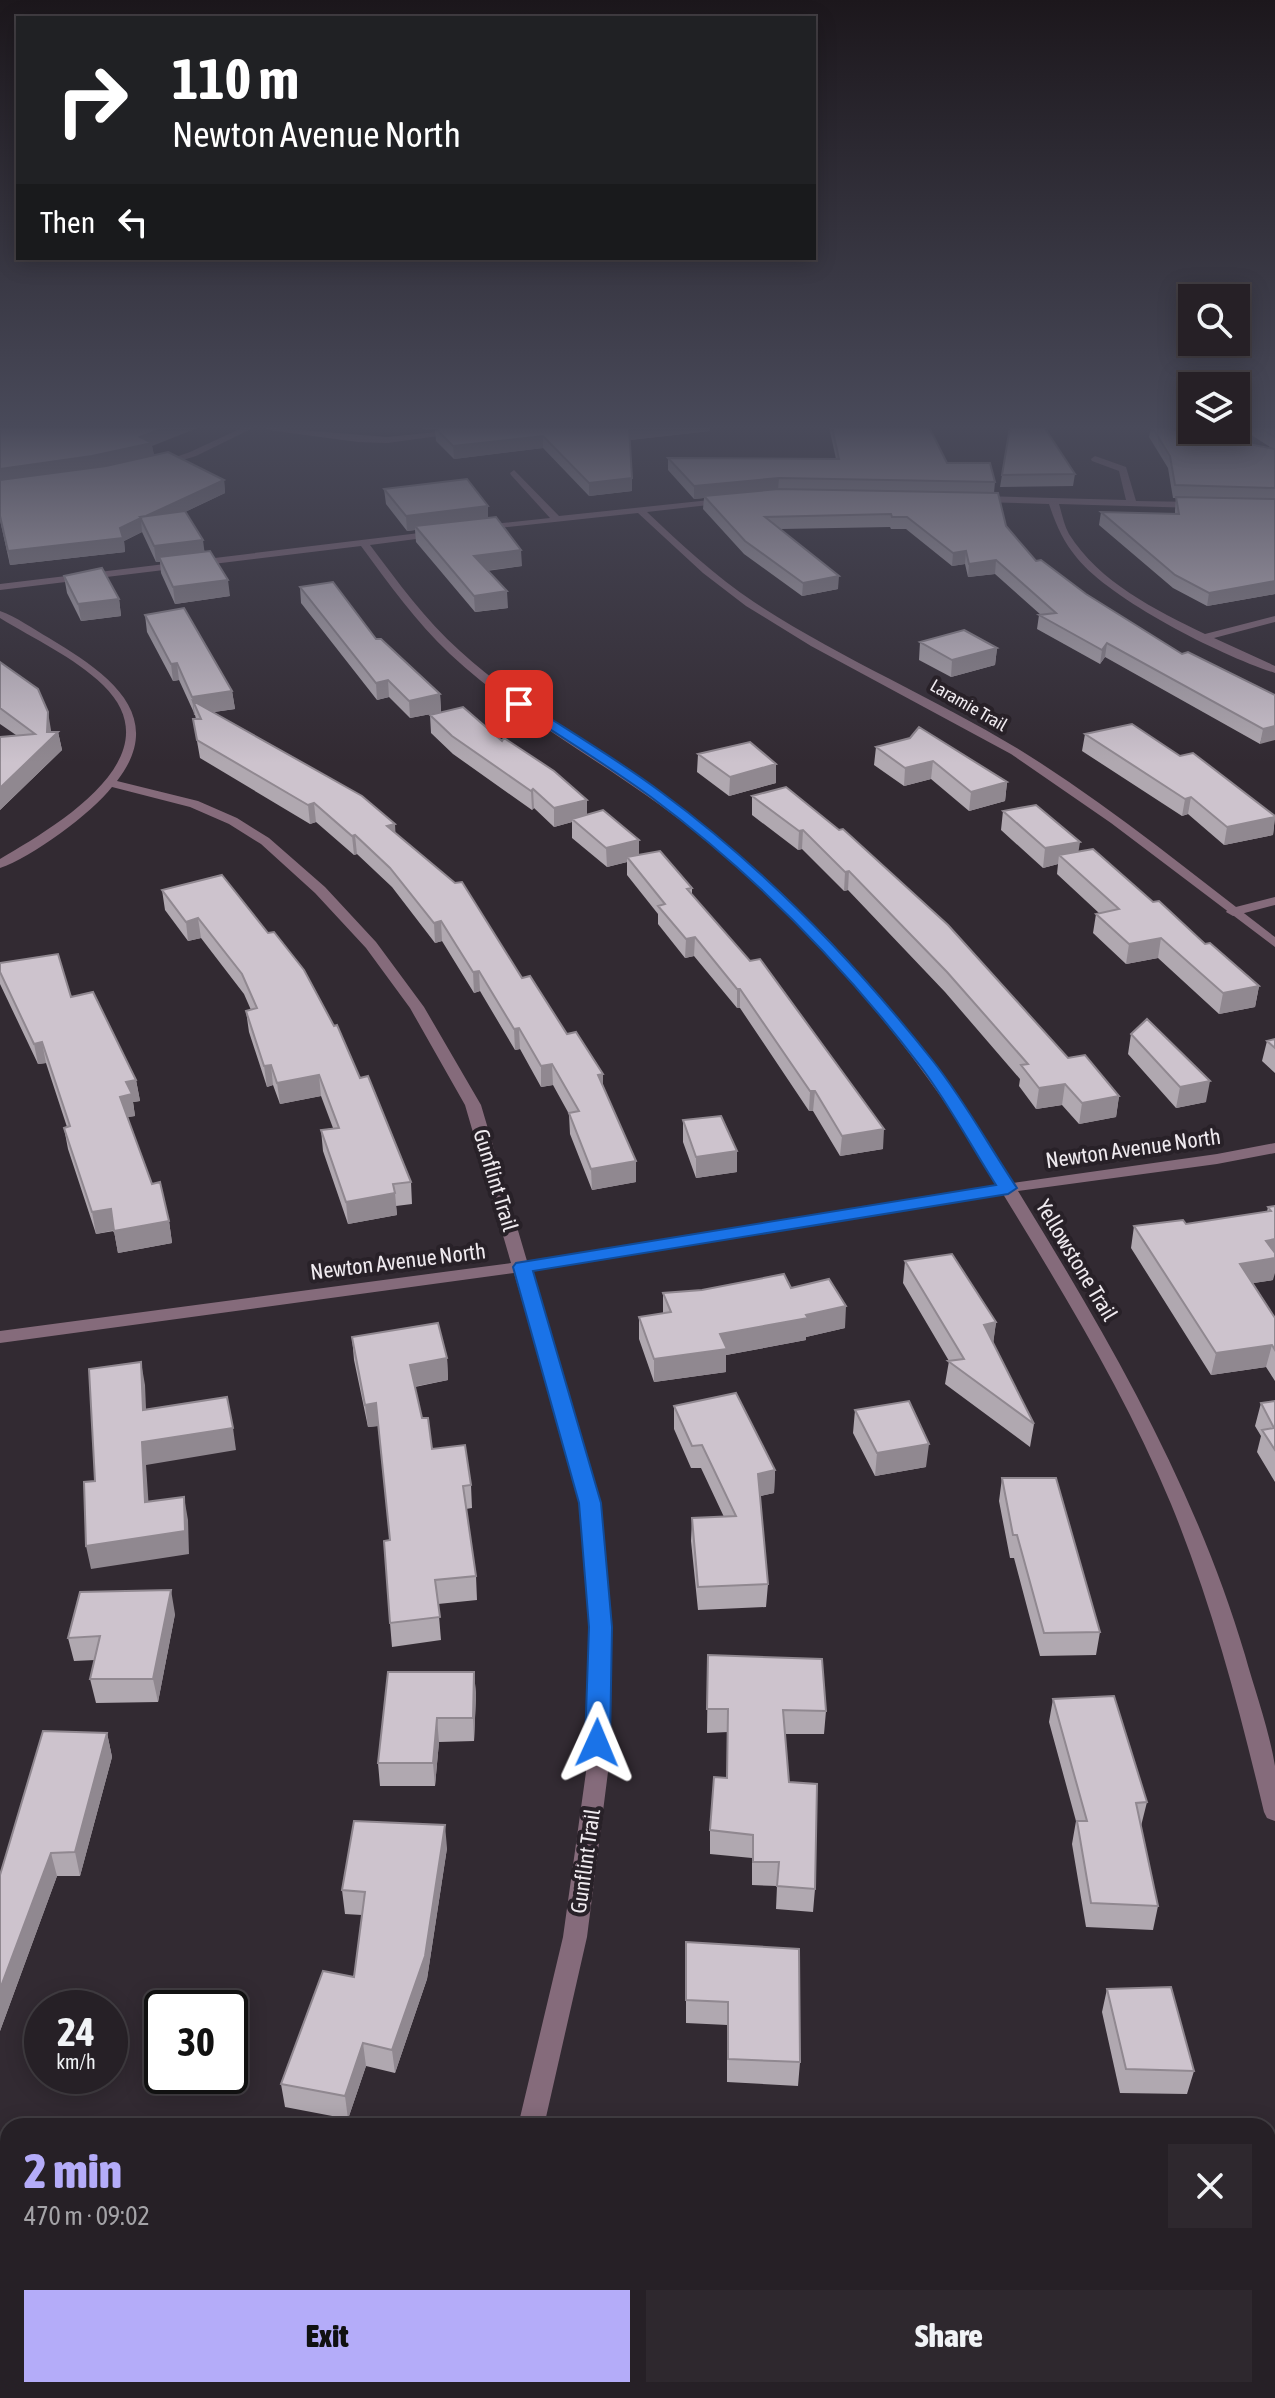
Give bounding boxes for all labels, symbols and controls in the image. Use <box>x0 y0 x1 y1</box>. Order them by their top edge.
text: 110 m <box>172 47 299 111</box>
icon: right <box>40 48 144 152</box>
text: Newton Avenue North <box>172 113 461 155</box>
icon: left <box>111 200 155 244</box>
text: Then <box>40 205 95 239</box>
map controls <box>1178 284 1250 444</box>
button: search <box>1178 284 1250 356</box>
button: layers <box>1178 372 1250 444</box>
pin <box>485 670 553 738</box>
street label: Laramie Trail <box>927 675 1011 736</box>
icon: arrive <box>497 682 541 726</box>
street label: Newton Avenue North <box>1044 1123 1222 1173</box>
street label: Gunflint Trail <box>468 1126 524 1234</box>
street label: Yellowstone Trail <box>1031 1195 1123 1325</box>
street label: Newton Avenue North <box>309 1237 487 1285</box>
position arrow <box>555 1701 639 1785</box>
street label: Gunflint Trail <box>565 1807 605 1915</box>
speed limit sign: 30 <box>144 1990 248 2094</box>
text: 24 <box>57 2009 95 2054</box>
text: km/h <box>56 2050 96 2073</box>
text: 2 min <box>24 2143 122 2198</box>
button: close <box>1168 2144 1252 2228</box>
text: 470 m · 09:02 <box>24 2201 150 2231</box>
button: Exit <box>24 2290 630 2382</box>
button: Share <box>646 2290 1252 2382</box>

